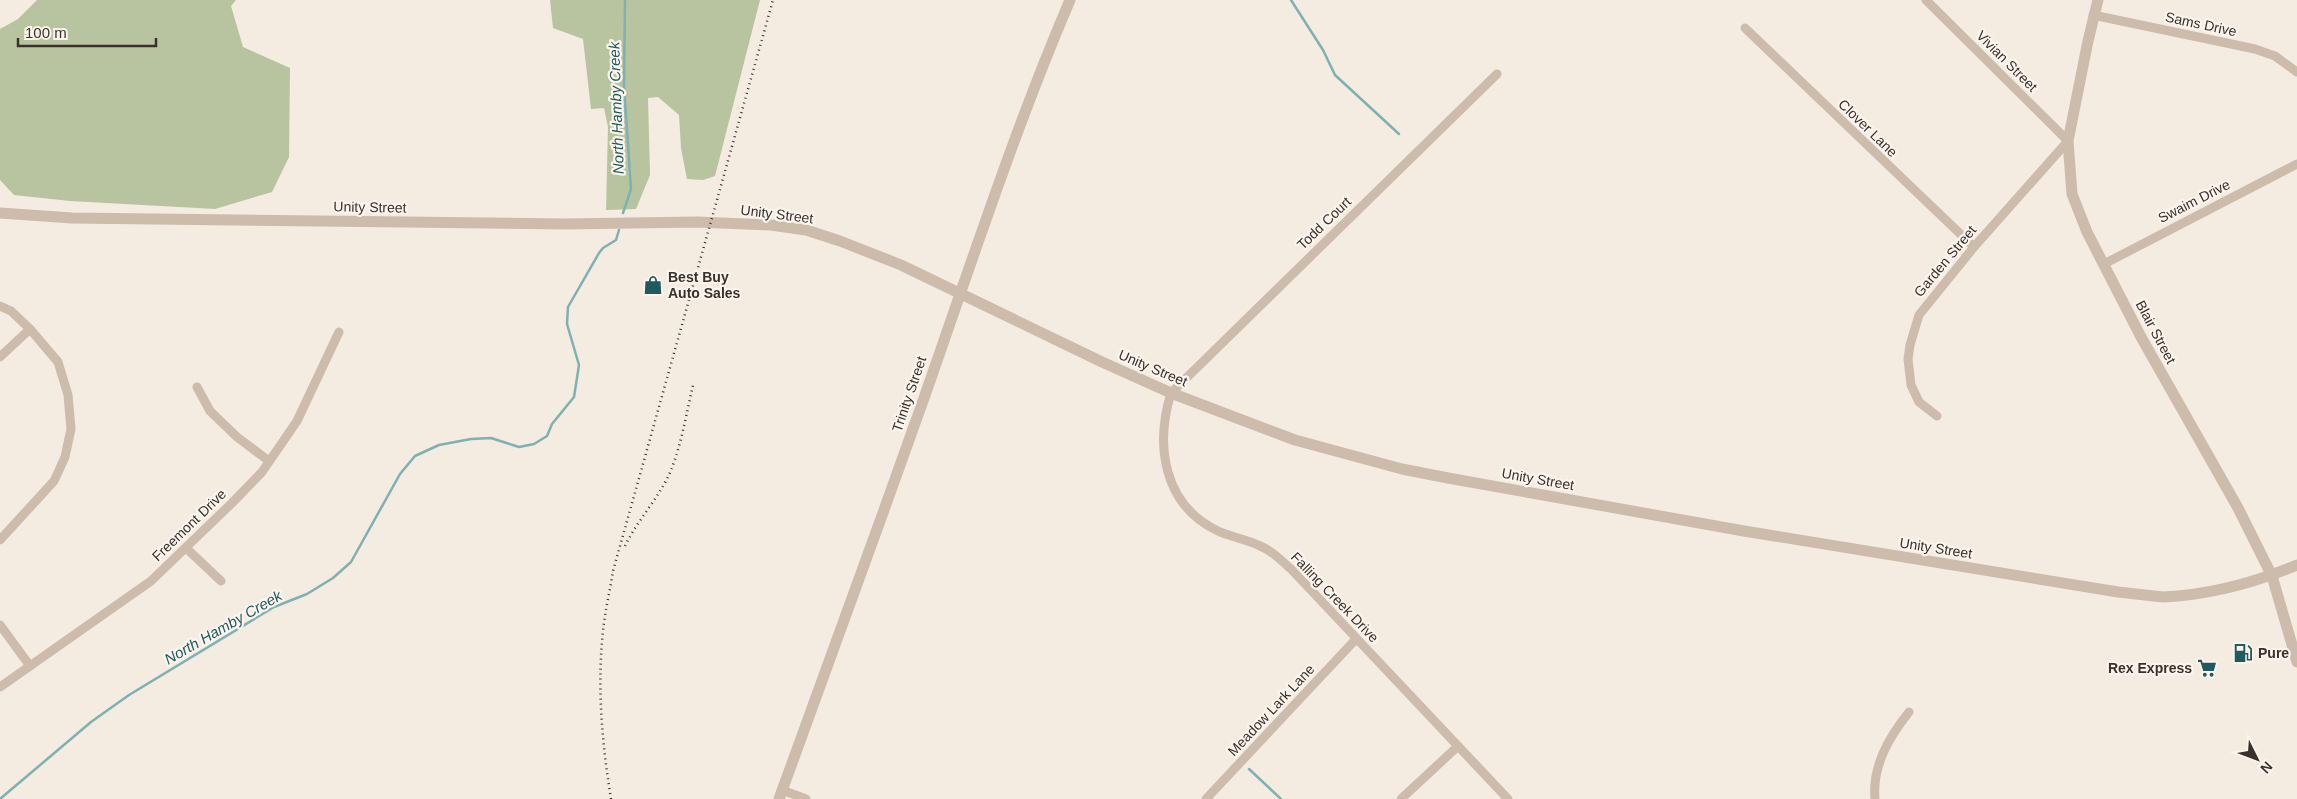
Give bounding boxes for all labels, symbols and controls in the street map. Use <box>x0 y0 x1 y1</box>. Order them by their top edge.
street label: Sams Drive <box>2164 9 2238 39</box>
scale bar <box>18 15 155 47</box>
text: 100 m <box>25 24 67 41</box>
street label: Vivian Street <box>1973 27 2041 95</box>
water label: North Hamby Creek <box>605 40 627 175</box>
street label: Clover Lane <box>1835 96 1901 160</box>
street label: Swaim Drive <box>2155 176 2233 226</box>
street label: Todd Court <box>1294 193 1354 253</box>
street label: Unity Street <box>333 198 407 216</box>
street label: Unity Street <box>740 202 814 226</box>
street label: Garden Street <box>1911 222 1979 300</box>
place label: Best Buy Auto Sales <box>668 269 741 301</box>
shop icon: Best Buy Auto Sales <box>642 274 664 296</box>
street label: Blair Street <box>2133 298 2179 366</box>
street label: Unity Street <box>1116 346 1190 390</box>
street label: Trinity Street <box>889 354 929 434</box>
street label: Unity Street <box>1501 465 1576 493</box>
street label: Freemont Drive <box>149 486 229 564</box>
street label: Unity Street <box>1899 534 1973 562</box>
street label: Falling Creek Drive <box>1288 549 1382 646</box>
water label: North Hamby Creek <box>161 586 286 667</box>
fuel station icon: Pure <box>2232 642 2254 664</box>
place label: Pure <box>2258 645 2289 661</box>
supermarket icon: Rex Express <box>2196 657 2218 679</box>
place label: Rex Express <box>2108 660 2192 676</box>
street label: Meadow Lark Lane <box>1225 661 1318 759</box>
north arrow <box>2232 734 2282 784</box>
text: N <box>2257 759 2276 777</box>

